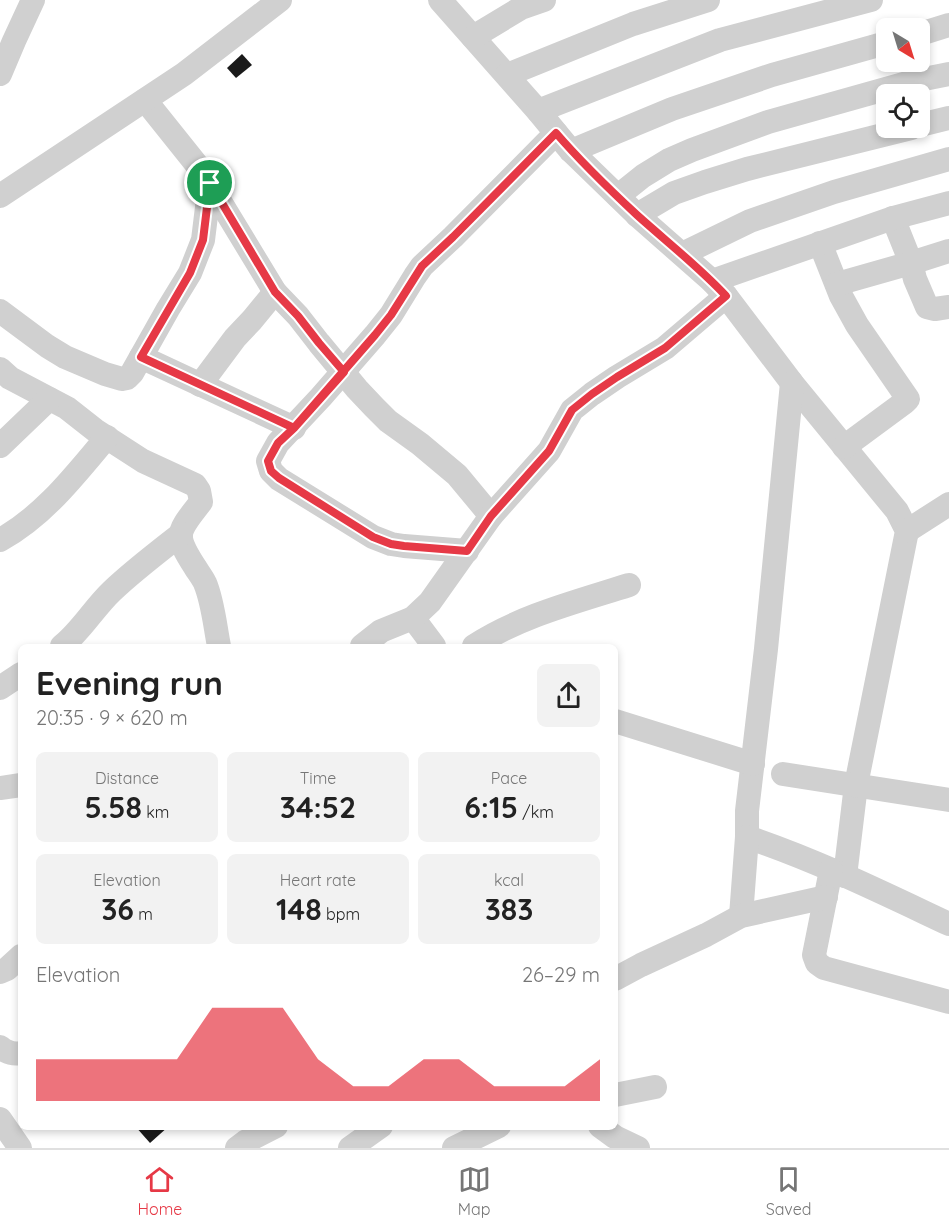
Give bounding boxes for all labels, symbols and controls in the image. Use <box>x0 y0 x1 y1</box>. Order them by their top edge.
north arrow <box>876 18 930 72</box>
map controls <box>876 18 930 138</box>
button: locate <box>876 84 930 138</box>
pin <box>184 157 235 208</box>
icon: arrive <box>193 166 226 199</box>
text: Evening run <box>36 662 223 703</box>
button: share <box>537 664 600 727</box>
text: 20:35 · 9 × 620 m <box>36 705 188 730</box>
text: Distance <box>95 768 159 788</box>
text: Time <box>300 768 336 788</box>
text: Pace <box>491 768 527 788</box>
text: 5.58 <box>85 788 142 826</box>
text: 34:52 <box>280 788 356 826</box>
text: 6:15 <box>464 788 518 826</box>
text: km <box>142 802 169 822</box>
text: /km <box>518 802 554 822</box>
text: Elevation <box>93 870 161 890</box>
text: Heart rate <box>280 870 356 890</box>
text: kcal <box>494 870 524 890</box>
text: 36 <box>101 890 134 928</box>
text: 148 <box>276 890 322 928</box>
text: 383 <box>485 890 533 928</box>
text: m <box>134 904 153 924</box>
text: bpm <box>322 904 360 924</box>
text: Elevation <box>36 962 120 987</box>
text: 26–29 m <box>522 962 600 987</box>
tab: Home <box>138 1163 182 1219</box>
tab: Map <box>458 1163 491 1219</box>
tab: Saved <box>766 1163 811 1219</box>

